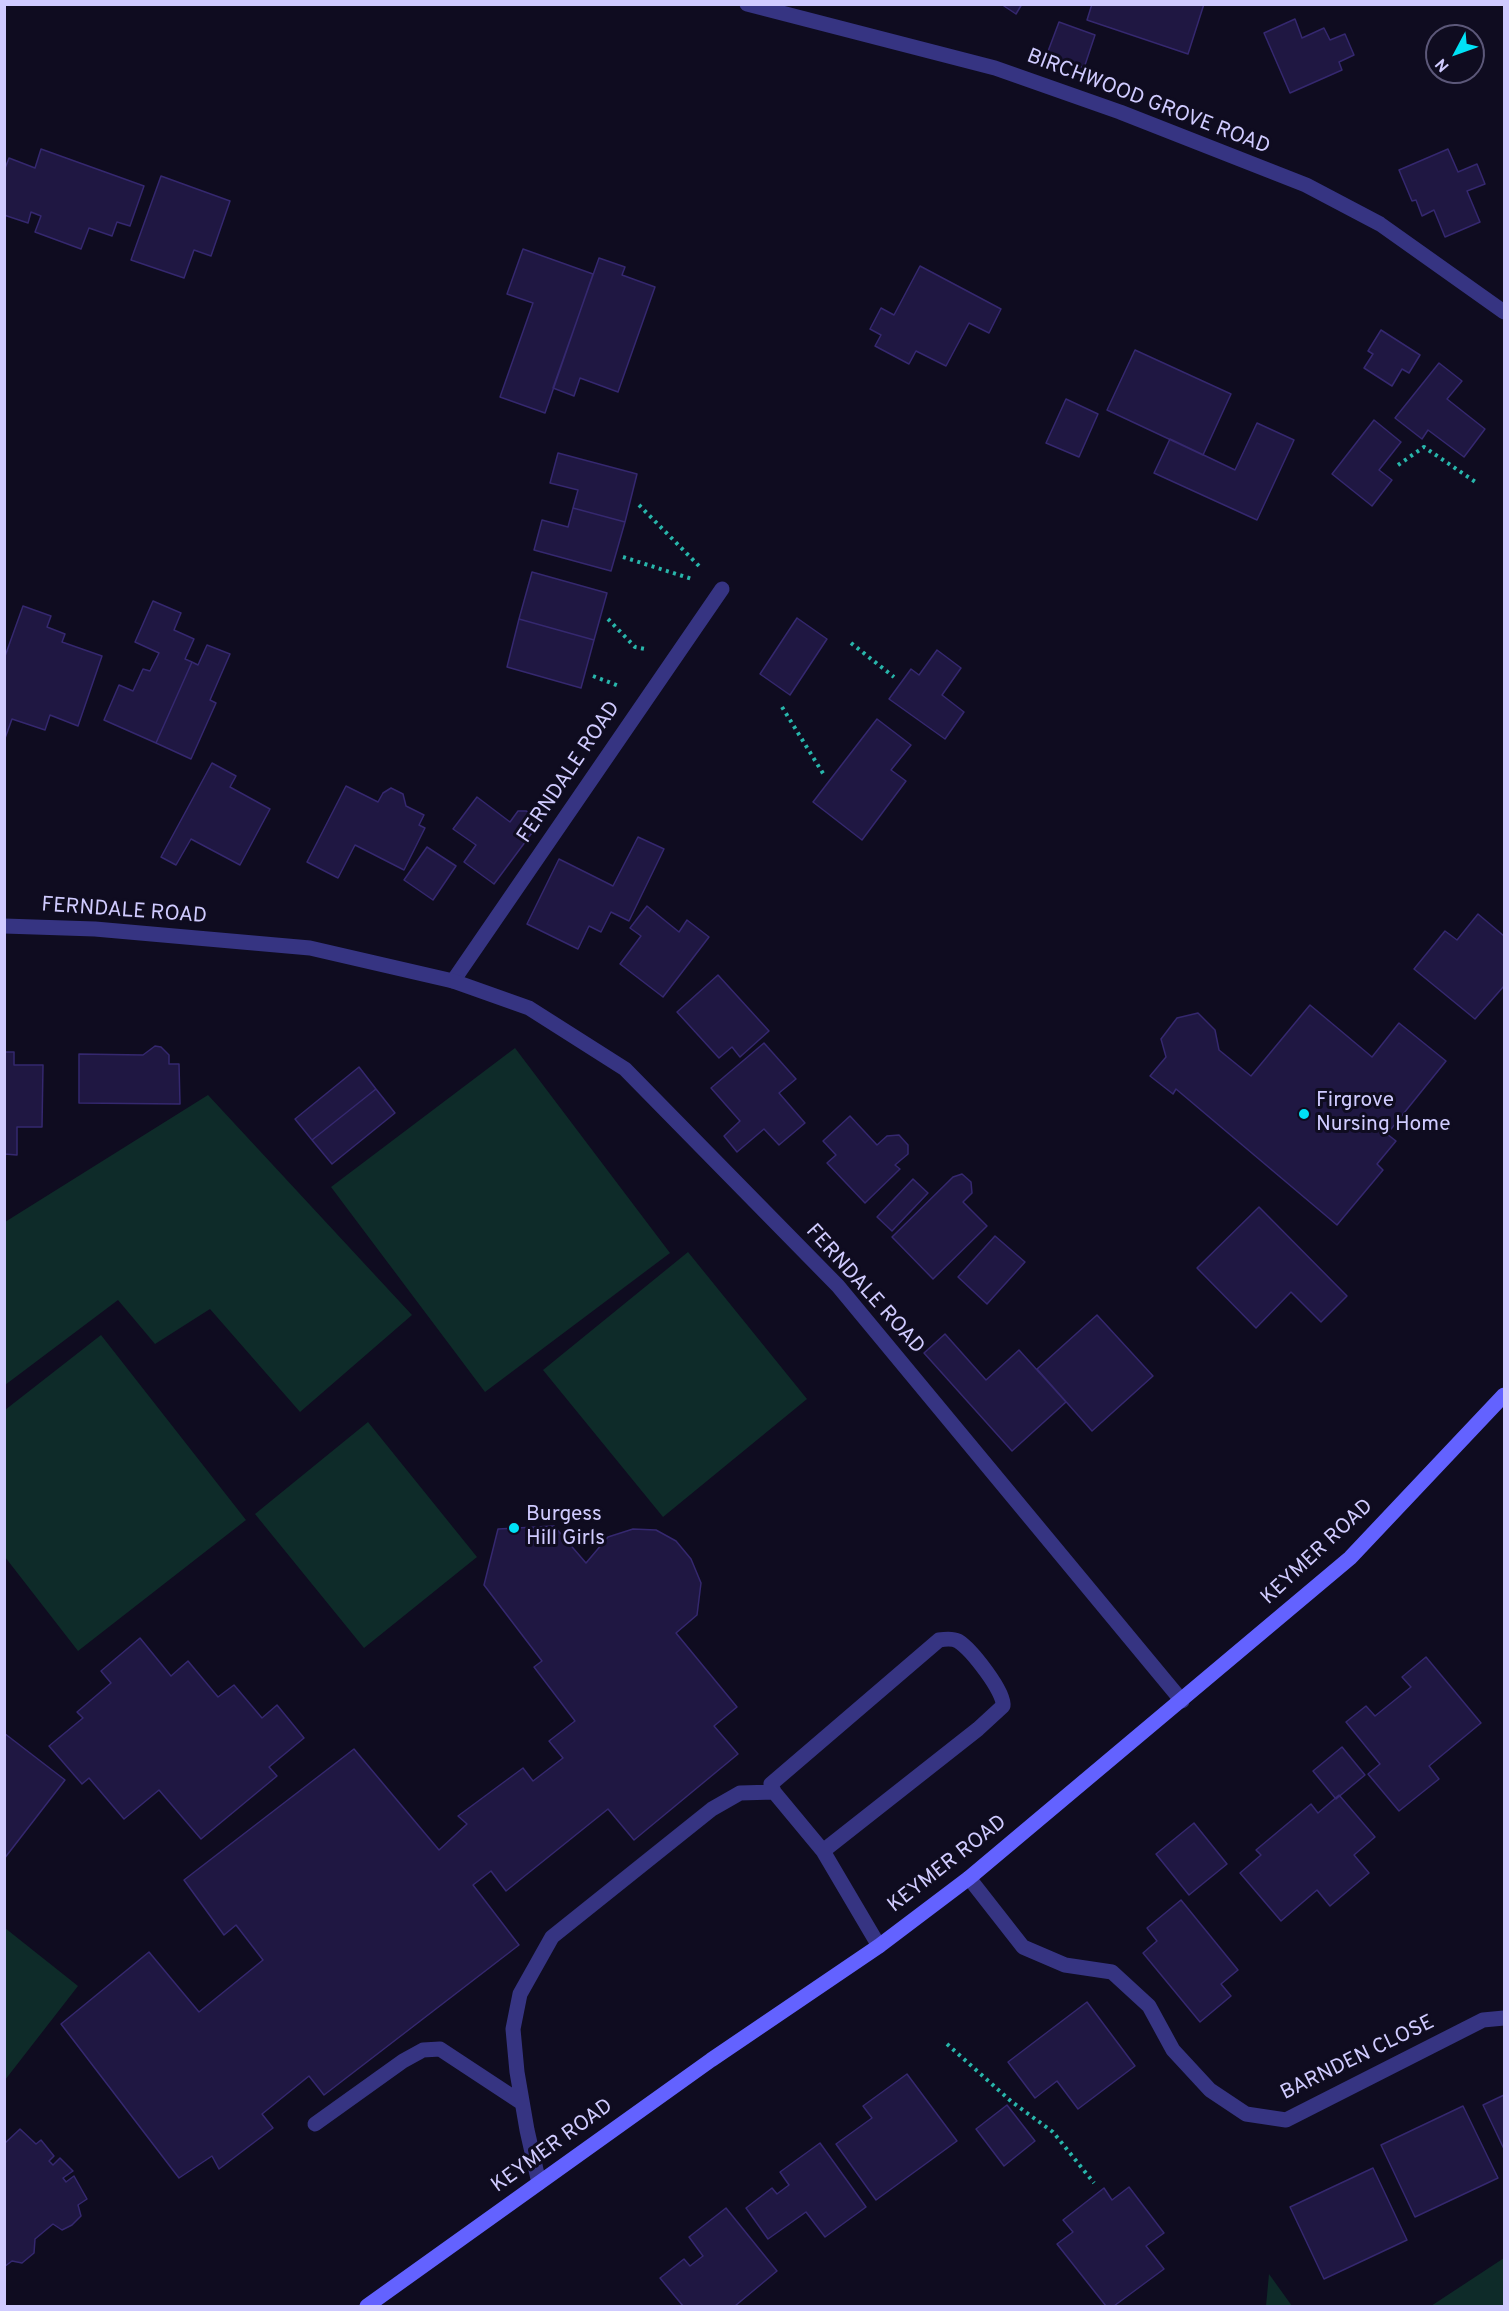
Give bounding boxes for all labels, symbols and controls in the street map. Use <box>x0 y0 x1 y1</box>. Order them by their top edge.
north arrow <box>1425 24 1485 84</box>
street label: BIRCHWOOD GROVE ROAD <box>1023 45 1273 161</box>
text: N <box>1432 54 1454 75</box>
street label: FERNDALE ROAD <box>513 697 627 849</box>
street label: FERNDALE ROAD <box>40 894 208 930</box>
place label: Firgrove Nursing Home <box>1316 1089 1451 1139</box>
marker: Firgrove Nursing Home <box>1297 1107 1311 1121</box>
street label: FERNDALE ROAD <box>799 1220 929 1360</box>
street label: KEYMER ROAD <box>1257 1495 1379 1611</box>
place label: Burgess Hill Girls <box>526 1503 605 1553</box>
marker: Burgess Hill Girls <box>507 1521 521 1535</box>
street label: KEYMER ROAD <box>884 1811 1012 1919</box>
street label: BARNDEN CLOSE <box>1277 2011 1439 2107</box>
street label: KEYMER ROAD <box>487 2095 619 2199</box>

